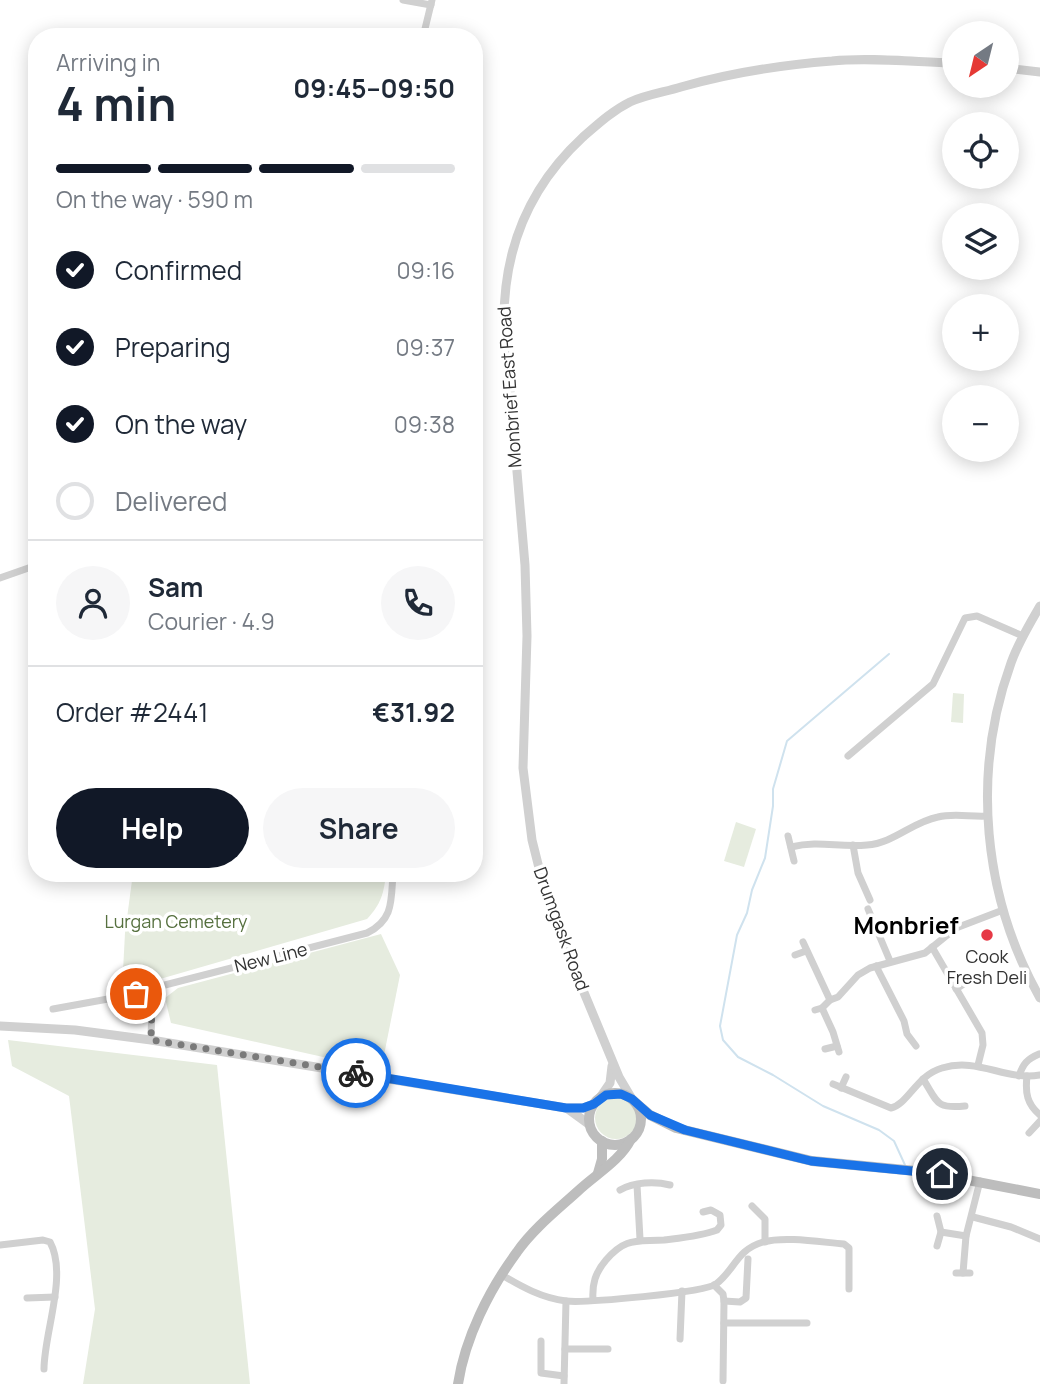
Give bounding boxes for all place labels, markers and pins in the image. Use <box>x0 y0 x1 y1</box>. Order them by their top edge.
marker: Cook Fresh Deli <box>979 927 995 943</box>
place label: Cook Fresh Deli <box>947 944 1027 989</box>
pin <box>106 964 166 1024</box>
pin <box>912 1144 972 1204</box>

